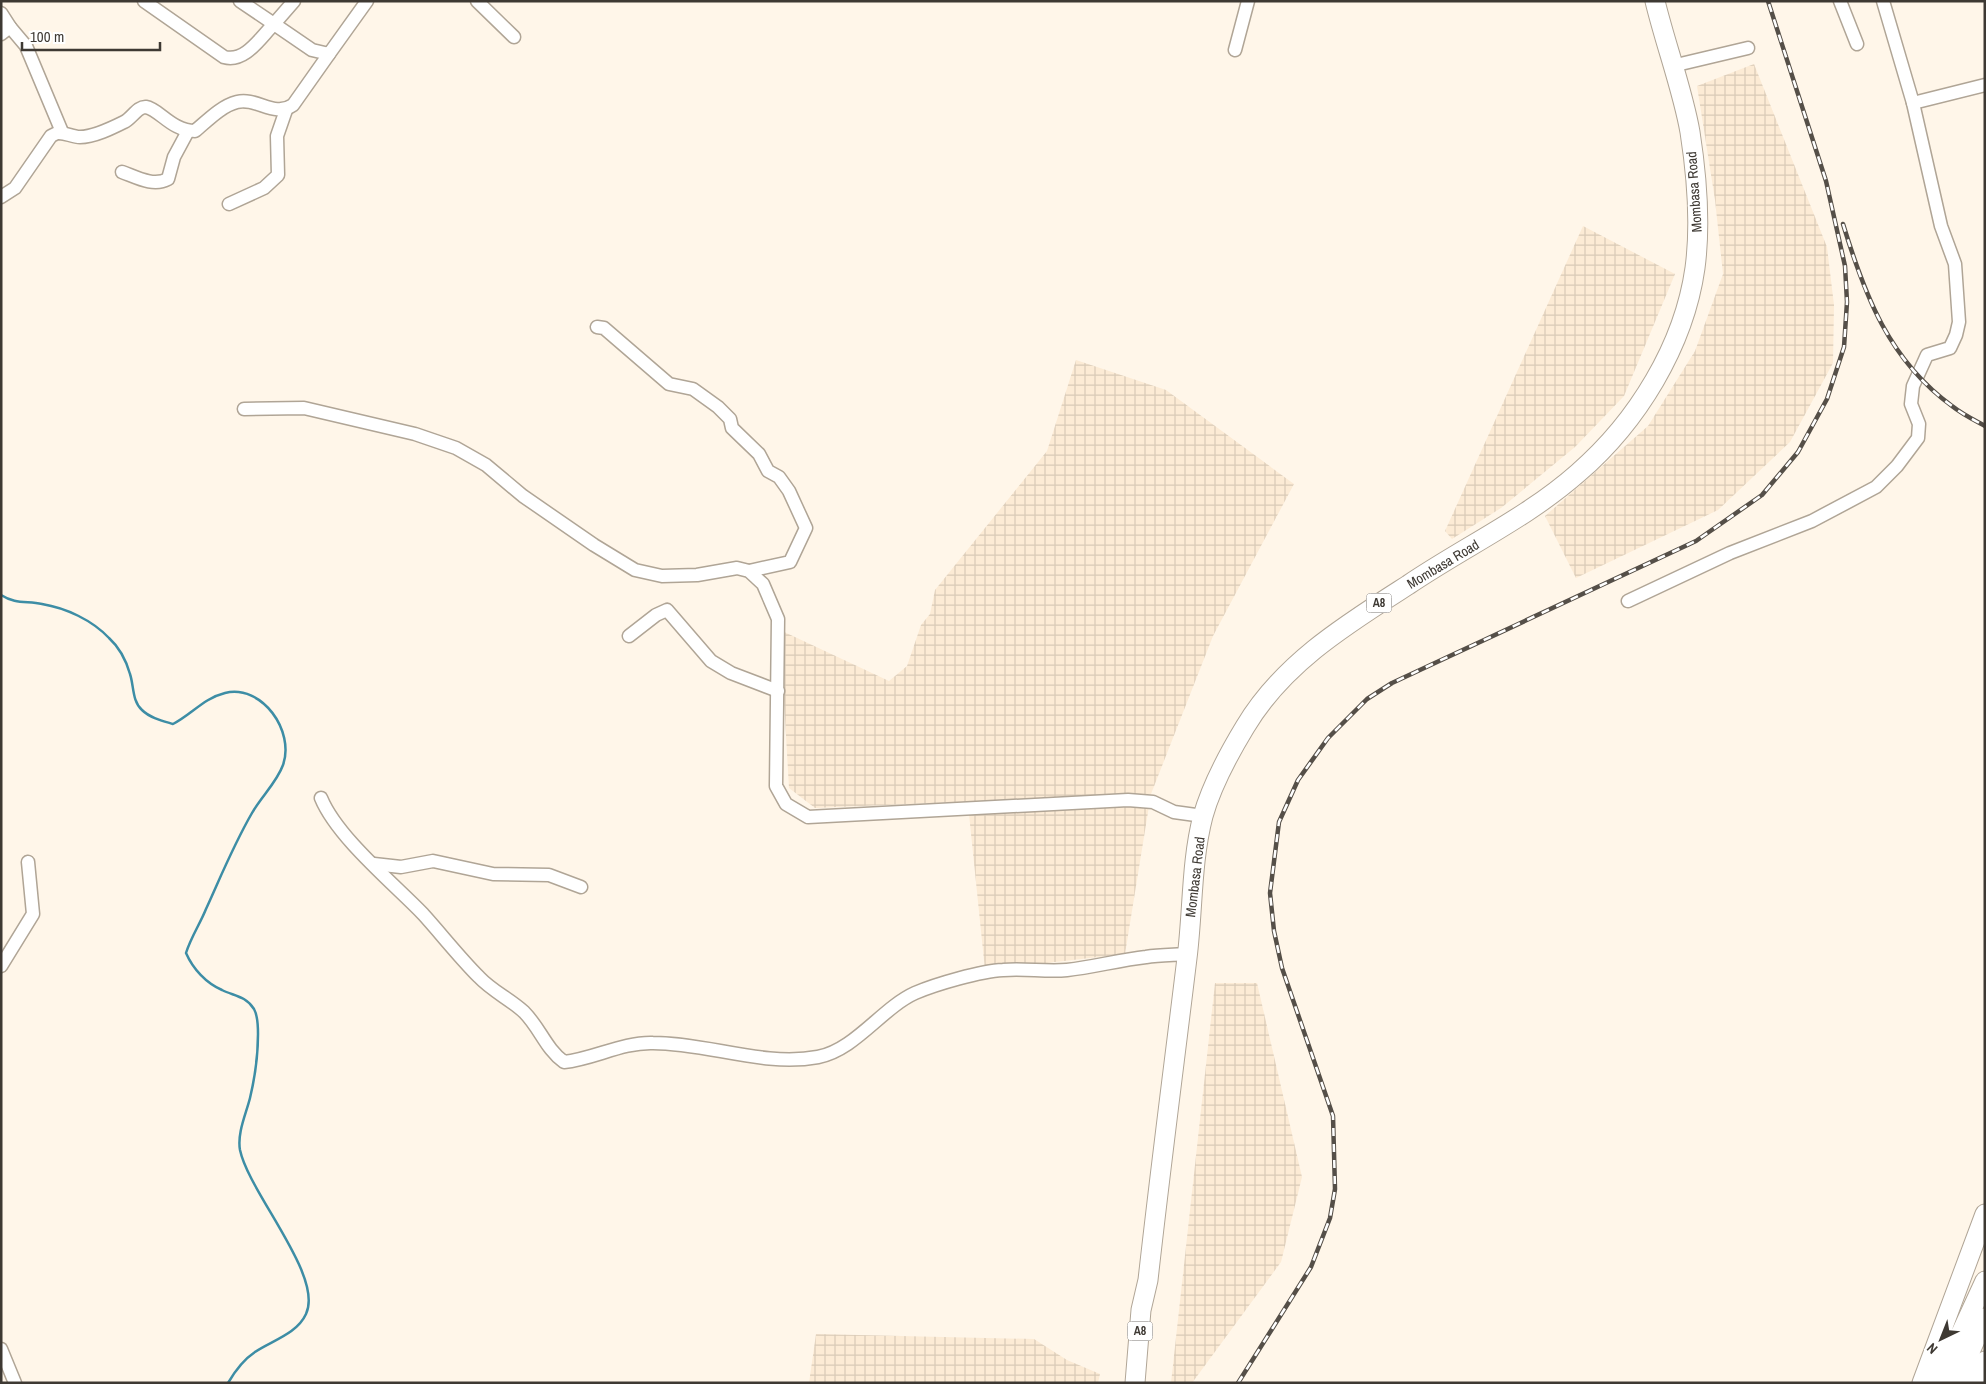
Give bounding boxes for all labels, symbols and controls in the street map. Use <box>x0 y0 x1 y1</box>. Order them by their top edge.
scale bar <box>22 20 160 52</box>
text: 100 m <box>30 26 64 47</box>
street label: Mombasa Road <box>1682 151 1706 233</box>
street label: Mombasa Road <box>1404 535 1482 593</box>
road number: A8 <box>1366 594 1392 612</box>
street label: Mombasa Road <box>1181 836 1209 918</box>
north arrow <box>1916 1314 1966 1364</box>
road number: A8 <box>1128 1322 1152 1340</box>
text: N <box>1923 1339 1941 1358</box>

